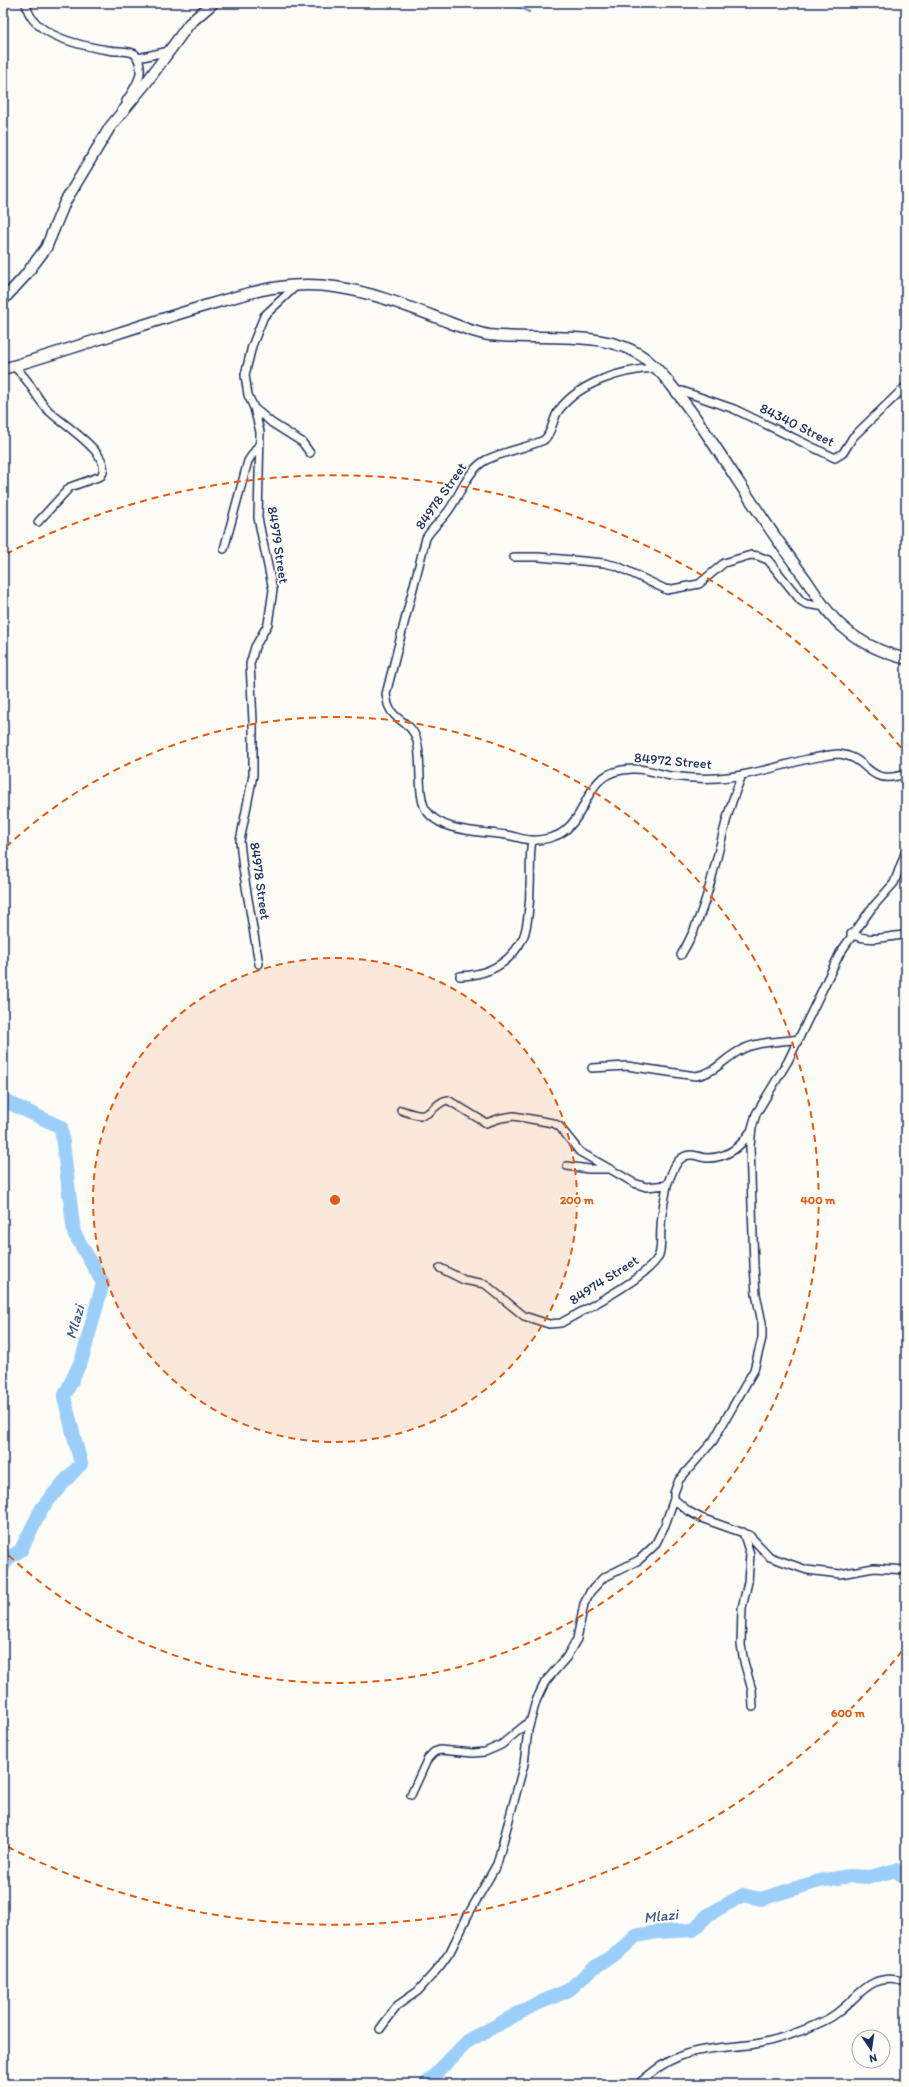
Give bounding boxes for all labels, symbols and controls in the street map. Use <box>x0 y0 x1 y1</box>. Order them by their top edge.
street label: 84340 Street <box>757 400 837 450</box>
street label: 84978 Street <box>412 459 470 533</box>
street label: 84979 Street <box>264 505 292 585</box>
street label: 84972 Street <box>633 749 713 773</box>
street label: 84978 Street <box>246 841 274 921</box>
centre of rings <box>328 1193 342 1207</box>
text: 200 m <box>560 1193 595 1207</box>
text: 400 m <box>801 1193 836 1207</box>
street label: 84974 Street <box>566 1251 642 1309</box>
water label: Mlazi <box>62 1301 89 1341</box>
text: 600 m <box>831 1706 866 1720</box>
water label: Mlazi <box>643 1905 681 1927</box>
north arrow <box>851 2029 891 2069</box>
text: N <box>868 2051 878 2065</box>

